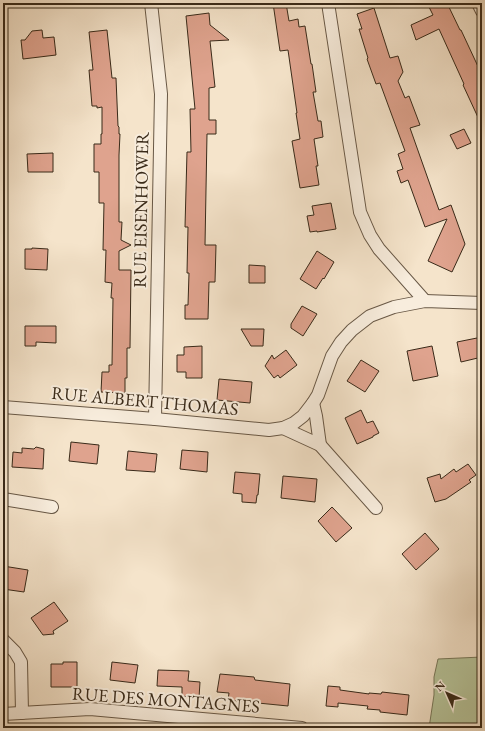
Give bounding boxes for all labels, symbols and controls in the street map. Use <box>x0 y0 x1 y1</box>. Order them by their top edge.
street label: RUE EISENHOWER <box>128 132 153 288</box>
street label: RUE ALBERT THOMAS <box>51 381 240 420</box>
north arrow <box>427 673 467 713</box>
text: N <box>432 678 448 694</box>
street label: RUE DES MONTAGNES <box>71 681 261 718</box>

